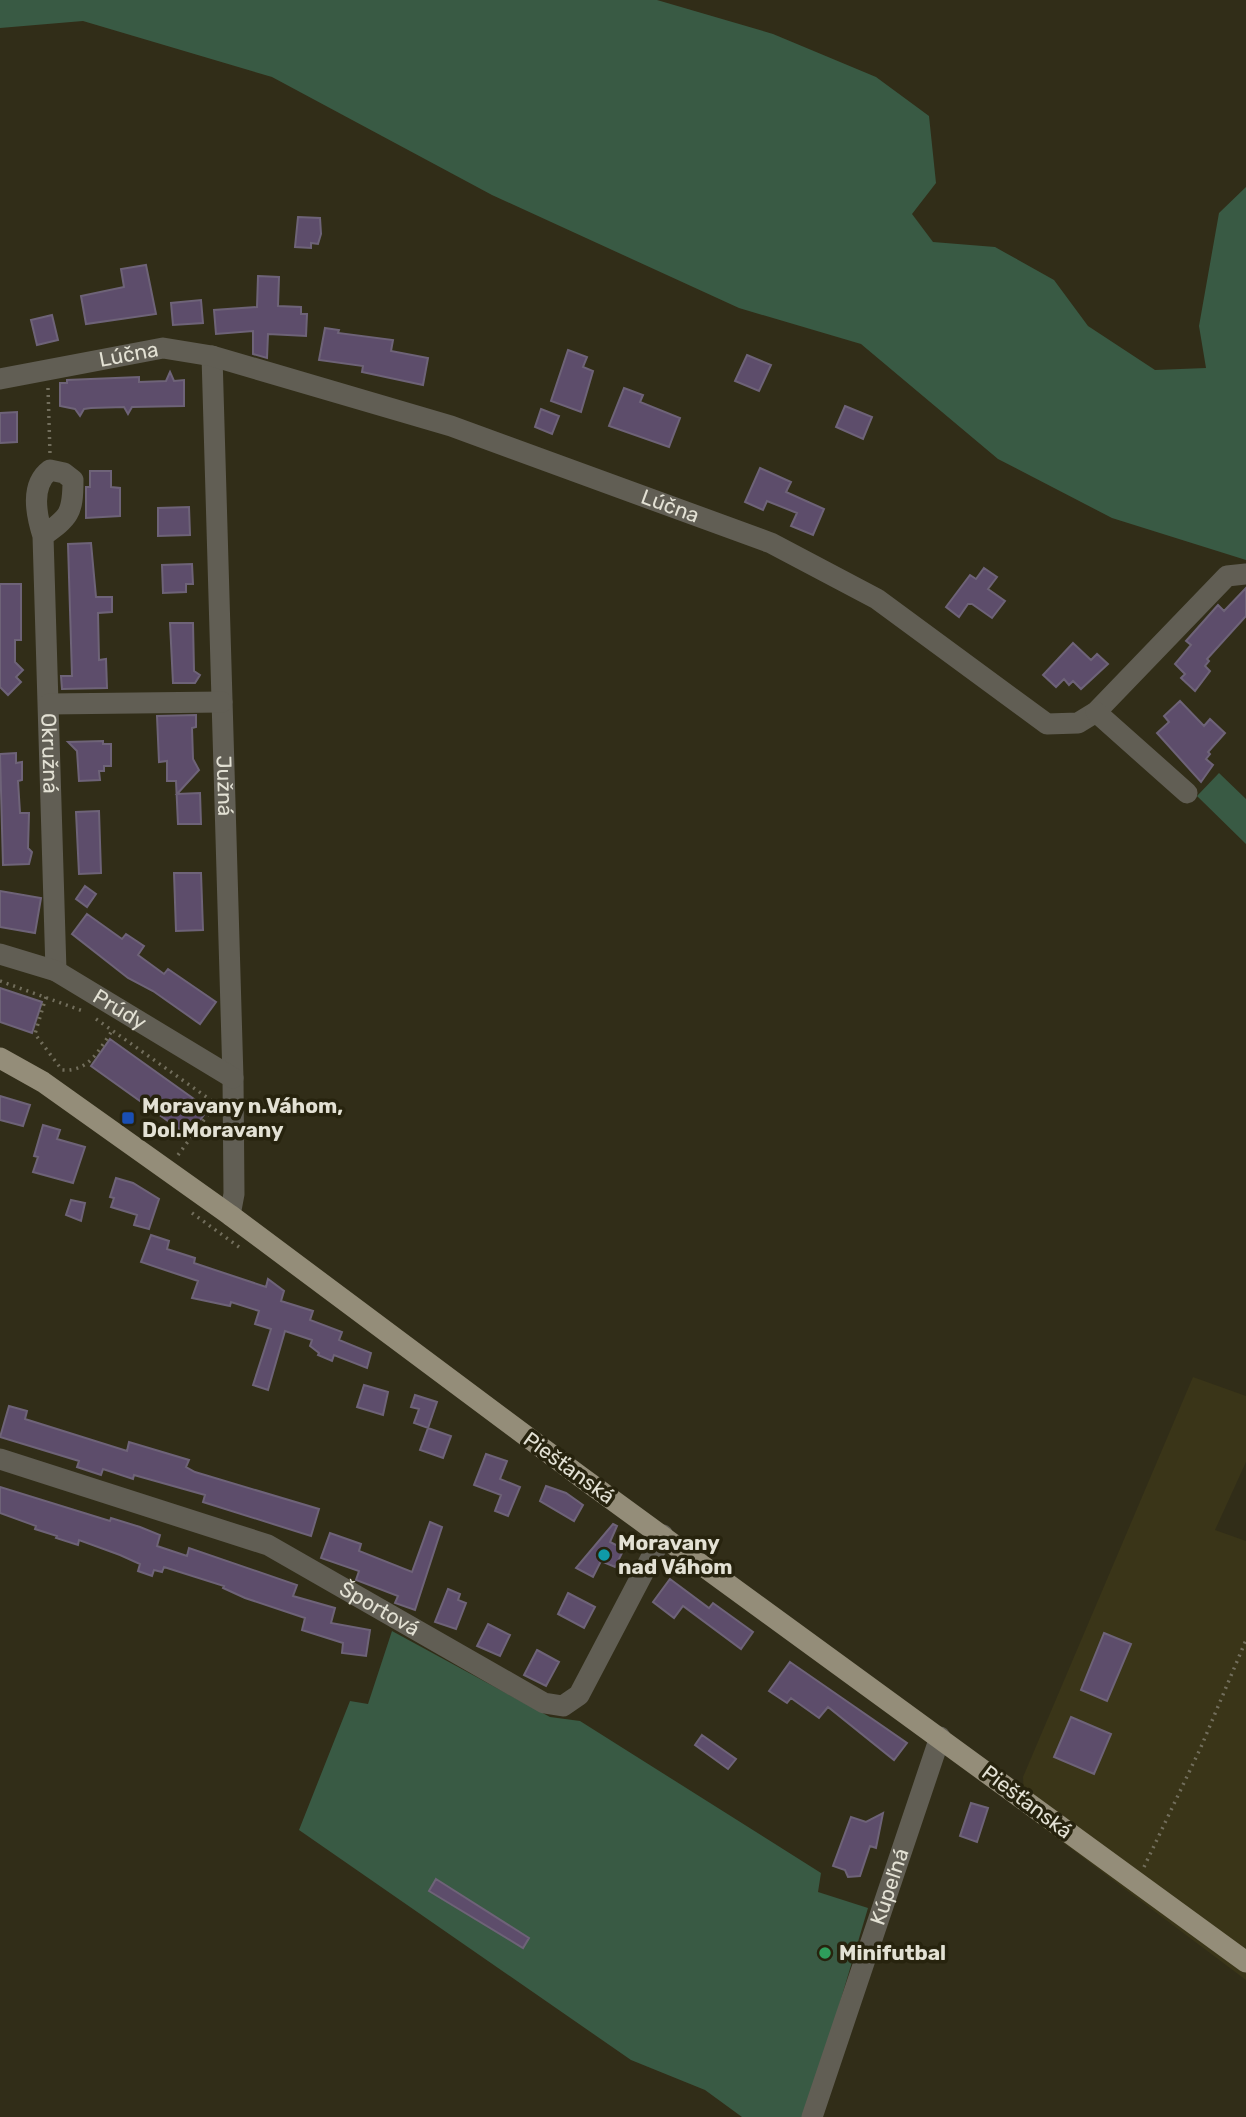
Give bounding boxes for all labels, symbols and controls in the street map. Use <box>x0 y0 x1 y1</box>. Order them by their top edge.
street label: Lúčna <box>97 336 160 372</box>
street label: Lúčna <box>638 484 703 528</box>
street label: Okružná <box>36 713 64 794</box>
street label: Južná <box>212 755 238 817</box>
street label: Prúdy <box>89 983 152 1035</box>
place label: Moravany n.Váhom, Dol.Moravany <box>142 1093 343 1142</box>
marker: Moravany n.Váhom, Dol.Moravany <box>120 1110 136 1126</box>
street label: Piešťanská <box>519 1426 620 1509</box>
place label: Moravany nad Váhom <box>618 1530 733 1579</box>
marker: Moravany nad Váhom <box>596 1547 612 1563</box>
street label: Športová <box>335 1576 424 1641</box>
street label: Piešťanská <box>977 1760 1077 1844</box>
street label: Kúpeľná <box>865 1845 914 1928</box>
place label: Minifutbal <box>839 1940 946 1965</box>
marker: Minifutbal <box>817 1945 833 1961</box>

